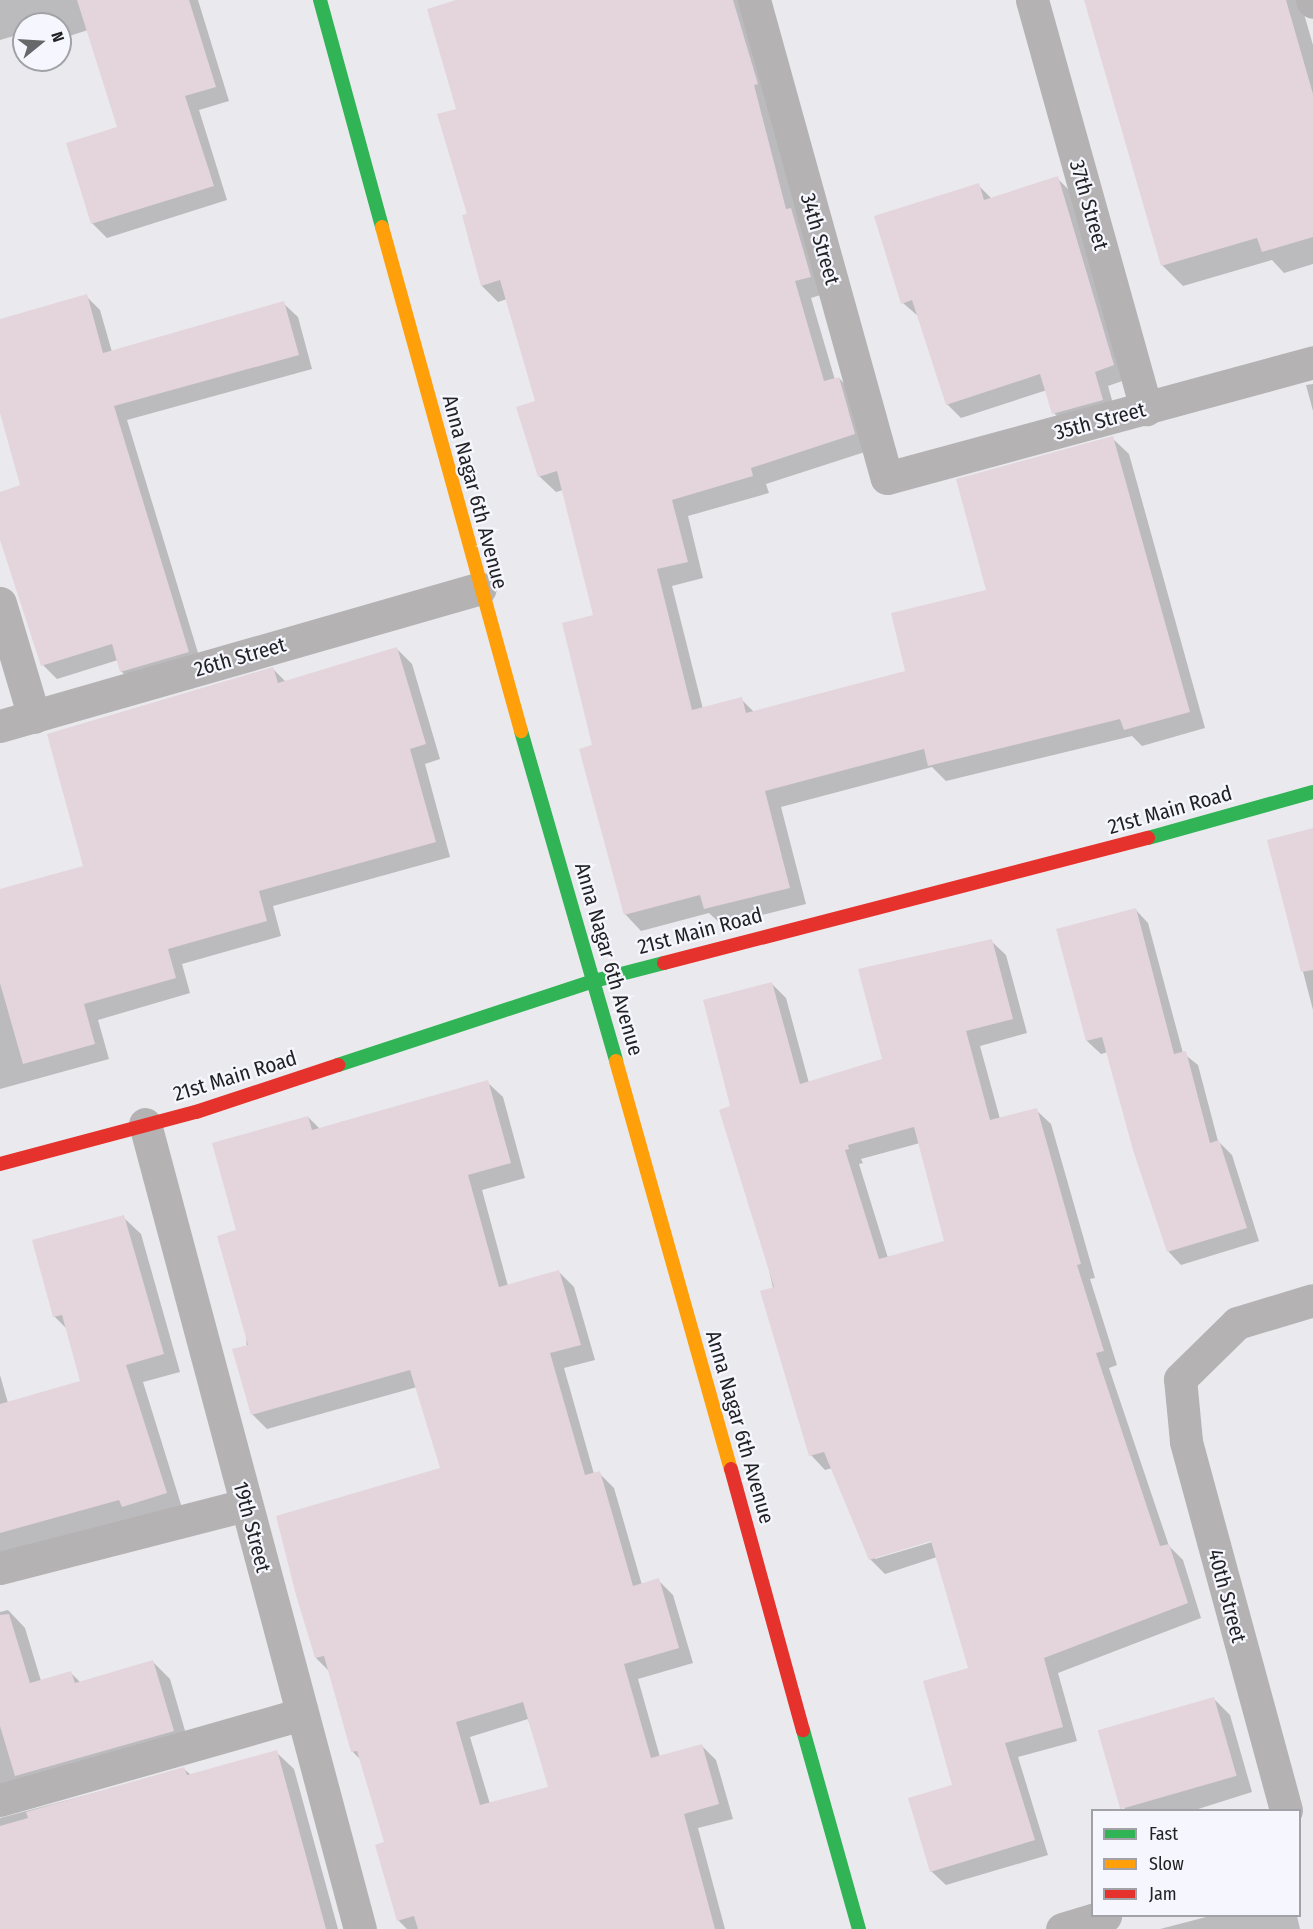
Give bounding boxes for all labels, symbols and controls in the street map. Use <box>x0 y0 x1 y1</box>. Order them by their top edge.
north arrow <box>12 12 72 72</box>
text: N <box>47 29 68 44</box>
street label: 37th Street <box>1064 157 1114 253</box>
street label: 34th Street <box>795 190 845 288</box>
street label: Anna Nagar 6th Avenue <box>437 392 513 592</box>
street label: 35th Street <box>1052 397 1148 445</box>
street label: 26th Street <box>191 632 289 682</box>
street label: 21st Main Road <box>1105 780 1235 840</box>
street label: Anna Nagar 6th Avenue <box>569 860 649 1058</box>
street label: 21st Main Road <box>635 902 765 960</box>
street label: 21st Main Road <box>170 1045 300 1107</box>
street label: Anna Nagar 6th Avenue <box>700 1328 780 1526</box>
street label: 19th Street <box>228 1479 276 1575</box>
street label: 40th Street <box>1202 1547 1252 1645</box>
legend <box>1091 1809 1301 1917</box>
text: Fast <box>1149 1823 1178 1845</box>
text: Slow <box>1149 1853 1184 1875</box>
text: Jam <box>1149 1883 1177 1905</box>

